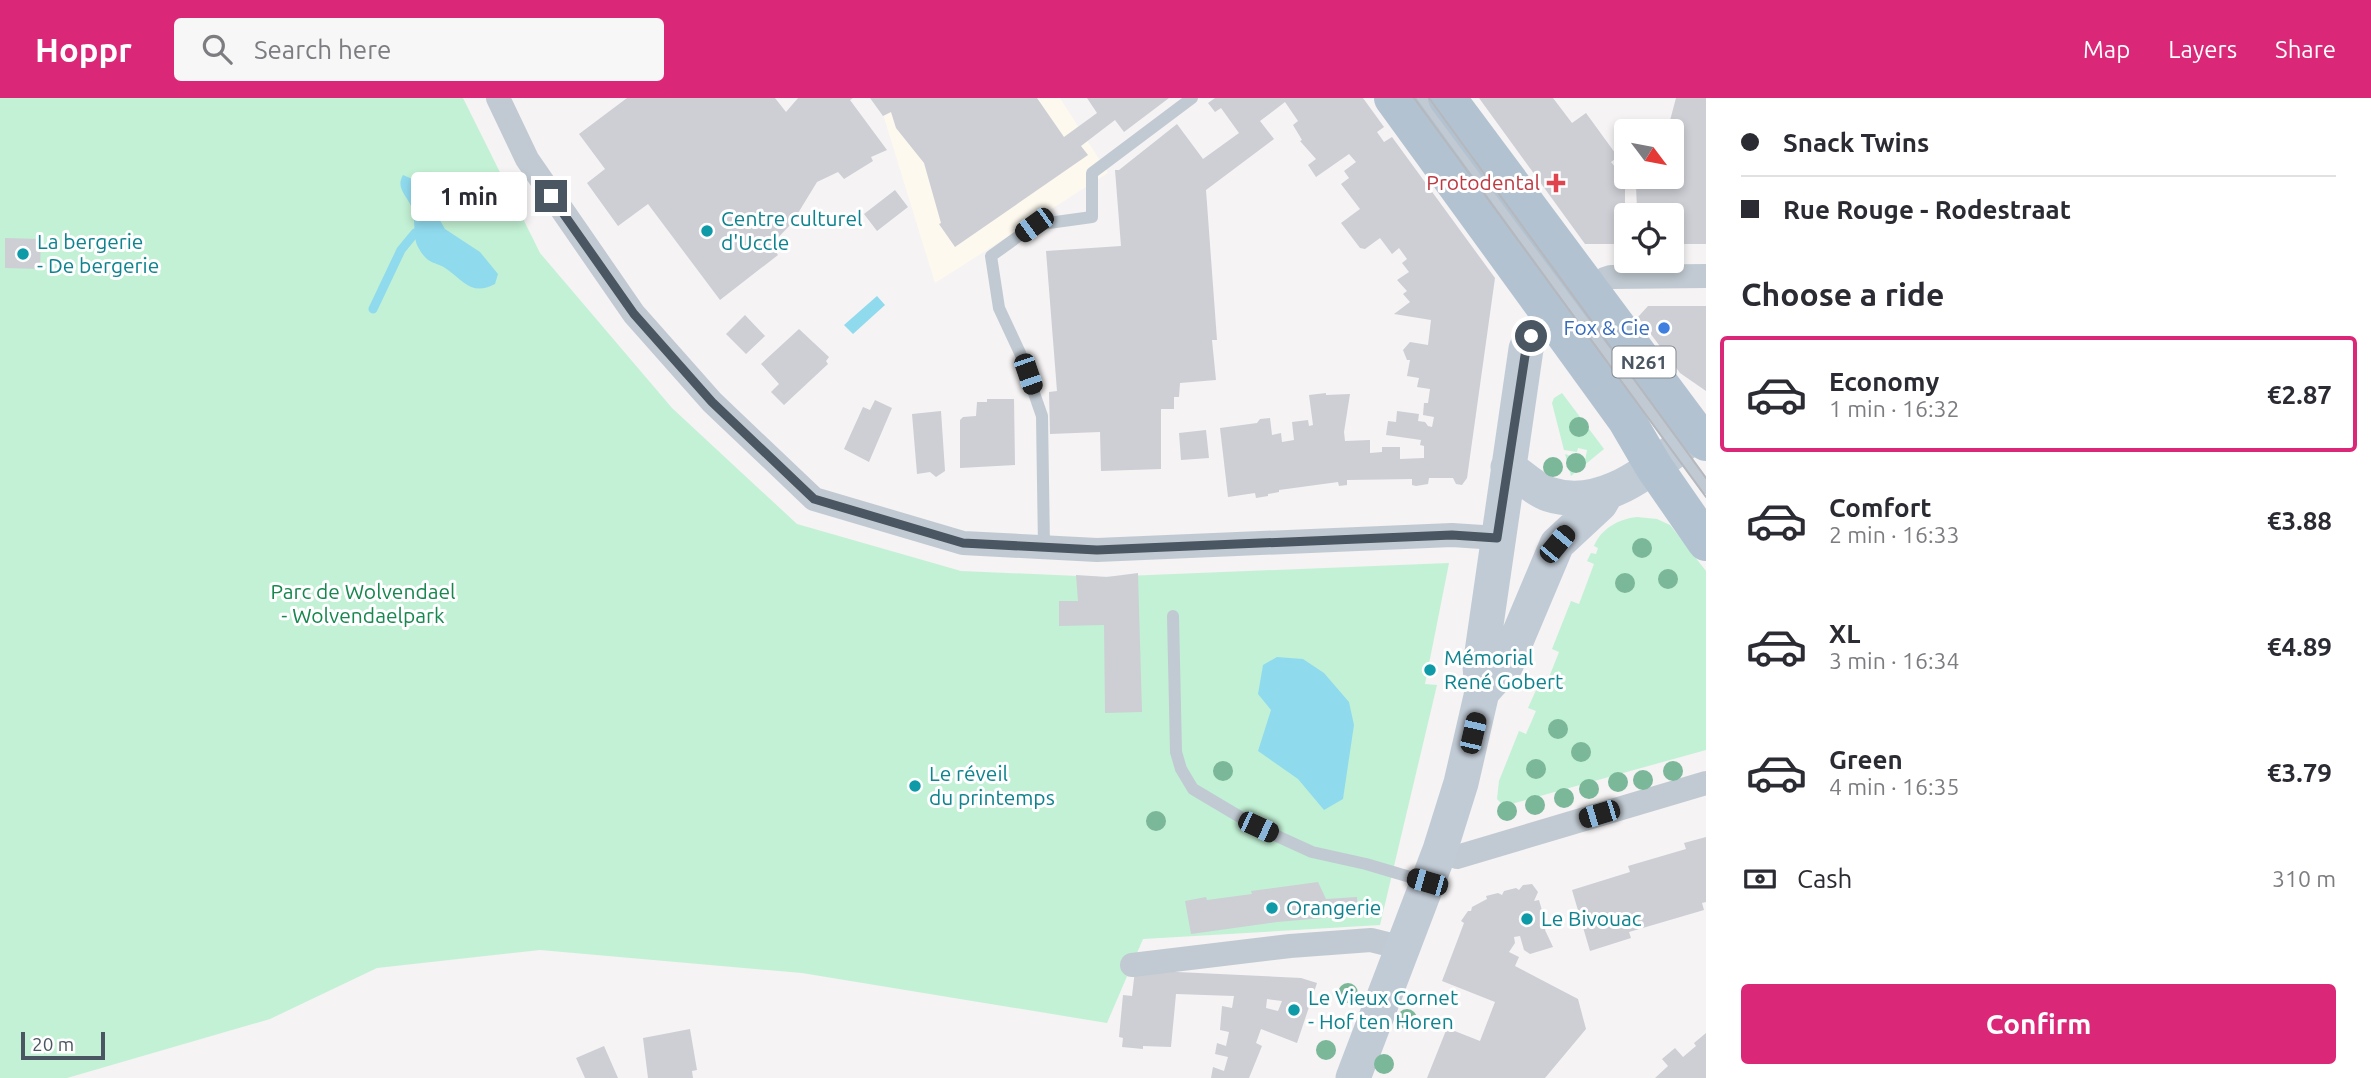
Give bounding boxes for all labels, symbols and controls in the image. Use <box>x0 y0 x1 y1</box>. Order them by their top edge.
search box <box>174 18 664 81</box>
icon: search <box>198 30 236 68</box>
text: Hoppr <box>35 31 132 68</box>
text: Search here <box>254 35 391 64</box>
text: Map <box>2083 36 2130 63</box>
text: Layers <box>2168 36 2237 63</box>
text: Share <box>2275 36 2336 63</box>
north arrow <box>1614 119 1684 189</box>
map controls <box>1614 119 1684 273</box>
text: Snack Twins <box>1783 128 1929 157</box>
place label: Protodental <box>1426 170 1540 194</box>
callout: 1 min <box>411 172 526 220</box>
marker: Protodental <box>1546 173 1566 193</box>
route end <box>535 180 567 212</box>
text: 1 min <box>440 184 498 209</box>
text: Rue Rouge - Rodestraat <box>1783 195 2071 224</box>
button: locate <box>1614 203 1684 273</box>
car <box>1011 204 1058 246</box>
place label: Centre culturel d'Uccle <box>721 206 863 254</box>
marker: Centre culturel d'Uccle <box>699 223 715 239</box>
place label: La bergerie - De bergerie <box>37 229 159 277</box>
marker: La bergerie - De bergerie <box>15 246 31 262</box>
text: Choose a ride <box>1741 276 1944 312</box>
place label: Fox & Cie <box>1563 315 1650 339</box>
route start <box>1515 320 1547 352</box>
marker: Fox & Cie <box>1656 320 1672 336</box>
road number: N261 <box>1612 346 1676 378</box>
car <box>1012 351 1045 397</box>
icon: car <box>1745 363 1808 426</box>
text: Economy <box>1829 367 1939 396</box>
text: €2.87 <box>2267 380 2332 409</box>
text: 1 min · 16:32 <box>1829 396 1960 421</box>
icon: car <box>1745 489 1808 552</box>
text: Comfort <box>1829 493 1932 522</box>
text: €3.88 <box>2267 506 2332 535</box>
car <box>1536 521 1579 567</box>
text: 2 min · 16:33 <box>1829 522 1960 547</box>
park label: Parc de Wolvendael - Wolvendaelpark <box>270 579 456 627</box>
icon: car <box>1745 615 1808 678</box>
text: XL <box>1829 619 1860 648</box>
text: €4.89 <box>2267 632 2332 661</box>
place label: Mémorial René Gobert <box>1444 645 1563 693</box>
text: 3 min · 16:34 <box>1829 648 1960 673</box>
marker: Mémorial René Gobert <box>1422 662 1438 678</box>
car <box>1459 710 1488 756</box>
icon: car <box>1745 741 1808 804</box>
text: Green <box>1829 745 1903 774</box>
text: €3.79 <box>2267 758 2332 787</box>
place label: Le réveil du printemps <box>929 761 1055 809</box>
text: 4 min · 16:35 <box>1829 774 1960 799</box>
marker: Le réveil du printemps <box>907 778 923 794</box>
car <box>1576 798 1623 830</box>
car <box>1235 809 1282 845</box>
icon: cash <box>1741 860 1779 898</box>
text: Cash <box>1797 864 1852 893</box>
car <box>1404 866 1451 898</box>
text: 310 m <box>2272 866 2336 891</box>
place label: Orangerie <box>1286 895 1381 919</box>
marker: Orangerie <box>1264 900 1280 916</box>
place label: Le Bivouac <box>1541 906 1642 930</box>
marker: Le Bivouac <box>1519 911 1535 927</box>
button: Confirm <box>1741 984 2336 1064</box>
place label: Le Vieux Cornet - Hof ten Horen <box>1308 985 1458 1033</box>
marker: Le Vieux Cornet - Hof ten Horen <box>1286 1002 1302 1018</box>
scale bar <box>21 1029 105 1061</box>
text: 20 m <box>32 1033 74 1055</box>

